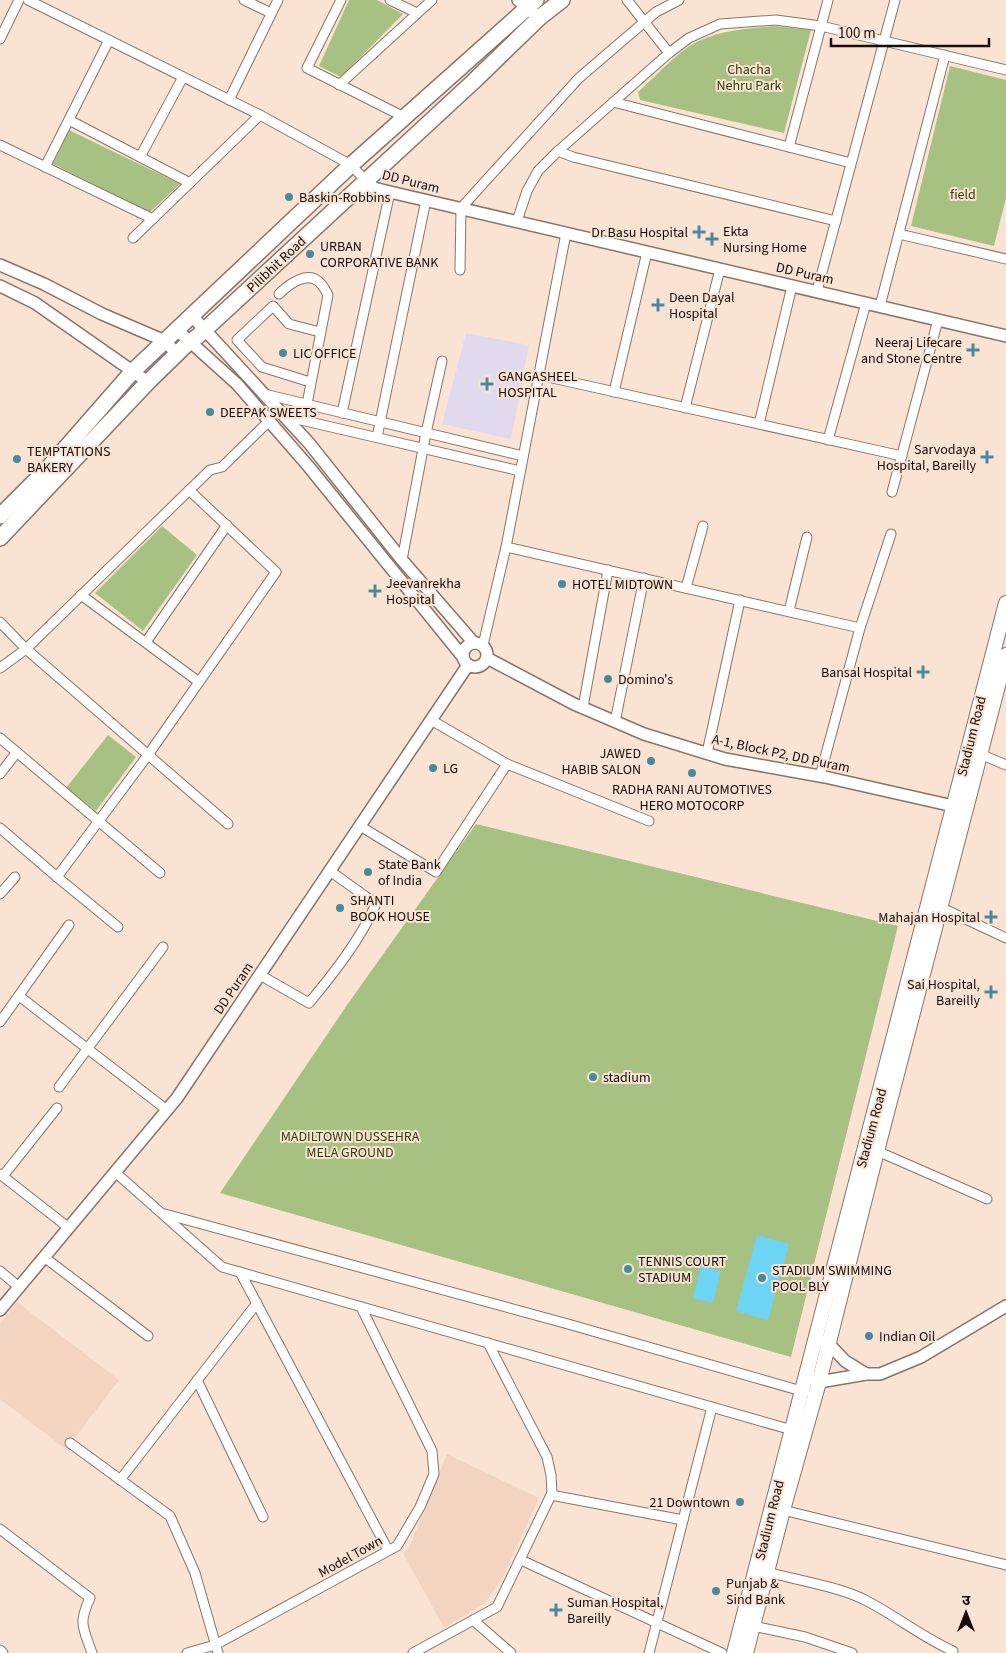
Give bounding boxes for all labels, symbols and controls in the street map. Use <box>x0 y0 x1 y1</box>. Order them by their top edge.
scale bar <box>831 15 988 47</box>
text: 100 m <box>838 23 876 44</box>
park label: Chacha Nehru Park <box>716 60 782 96</box>
street label: DD Puram <box>380 165 442 199</box>
park label: field <box>950 185 976 205</box>
place label: Baskin-Robbins <box>299 188 391 208</box>
marker: Baskin-Robbins <box>283 191 295 203</box>
place label: Ekta Nursing Home <box>723 222 807 258</box>
place label: Dr Basu Hospital <box>591 223 688 243</box>
marker: Dr Basu Hospital <box>692 225 706 239</box>
street label: Pilibhit Road <box>243 232 311 298</box>
marker: Ekta Nursing Home <box>705 232 719 246</box>
place label: URBAN CORPORATIVE BANK <box>320 237 439 273</box>
marker: URBAN CORPORATIVE BANK <box>304 248 316 260</box>
street label: DD Puram <box>774 258 836 290</box>
place label: Deen Dayal Hospital <box>669 288 735 324</box>
marker: Deen Dayal Hospital <box>651 298 665 312</box>
place label: Neeraj Lifecare and Stone Centre <box>861 333 962 369</box>
marker: Neeraj Lifecare and Stone Centre <box>966 343 980 357</box>
place label: LIC OFFICE <box>293 344 356 364</box>
marker: LIC OFFICE <box>277 347 289 359</box>
place label: GANGASHEEL HOSPITAL <box>498 367 578 403</box>
marker: GANGASHEEL HOSPITAL <box>480 377 494 391</box>
place label: DEEPAK SWEETS <box>220 403 317 423</box>
marker: DEEPAK SWEETS <box>204 406 216 418</box>
place label: Sarvodaya Hospital, Bareilly <box>877 440 976 476</box>
place label: TEMPTATIONS BAKERY <box>27 442 110 478</box>
marker: Sarvodaya Hospital, Bareilly <box>980 450 994 464</box>
marker: TEMPTATIONS BAKERY <box>11 453 23 465</box>
place label: Jeevanrekha Hospital <box>386 574 461 610</box>
place label: HOTEL MIDTOWN <box>572 575 673 595</box>
marker: HOTEL MIDTOWN <box>556 578 568 590</box>
marker: Jeevanrekha Hospital <box>368 584 382 598</box>
place label: Bansal Hospital <box>821 663 912 683</box>
marker: Bansal Hospital <box>916 665 930 679</box>
place label: Domino's <box>618 670 673 690</box>
marker: Domino's <box>602 673 614 685</box>
street label: Stadium Road <box>952 694 992 778</box>
street label: A-1, Block P2, DD Puram <box>710 730 852 778</box>
place label: JAWED HABIB SALON <box>561 744 641 780</box>
marker: JAWED HABIB SALON <box>645 755 657 767</box>
place label: LG <box>443 759 458 779</box>
marker: LG <box>427 762 439 774</box>
marker: RADHA RANI AUTOMOTIVES HERO MOTOCORP <box>686 767 698 779</box>
place label: RADHA RANI AUTOMOTIVES HERO MOTOCORP <box>612 780 772 816</box>
place label: State Bank of India <box>378 855 441 891</box>
marker: State Bank of India <box>362 866 374 878</box>
place label: SHANTI BOOK HOUSE <box>350 891 430 927</box>
marker: SHANTI BOOK HOUSE <box>334 902 346 914</box>
place label: Mahajan Hospital <box>878 908 980 928</box>
marker: Mahajan Hospital <box>984 910 998 924</box>
street label: DD Puram <box>209 959 259 1019</box>
place label: Sai Hospital, Bareilly <box>907 975 980 1011</box>
marker: Sai Hospital, Bareilly <box>984 985 998 999</box>
place label: stadium <box>603 1068 651 1088</box>
marker: stadium <box>587 1071 599 1083</box>
street label: Stadium Road <box>852 1086 892 1170</box>
park label: MADILTOWN DUSSEHRA MELA GROUND <box>281 1127 420 1163</box>
place label: TENNIS COURT STADIUM <box>638 1252 727 1288</box>
place label: STADIUM SWIMMING POOL BLY <box>772 1261 892 1297</box>
marker: TENNIS COURT STADIUM <box>622 1263 634 1275</box>
marker: STADIUM SWIMMING POOL BLY <box>756 1272 768 1284</box>
place label: Indian Oil <box>879 1327 936 1347</box>
marker: Indian Oil <box>863 1330 875 1342</box>
street label: Stadium Road <box>750 1478 790 1562</box>
place label: 21 Downtown <box>650 1493 730 1513</box>
marker: 21 Downtown <box>734 1496 746 1508</box>
street label: Model Town <box>315 1531 386 1583</box>
place label: Punjab & Sind Bank <box>726 1574 785 1610</box>
marker: Punjab & Sind Bank <box>710 1585 722 1597</box>
north arrow <box>941 1588 991 1638</box>
text: उ <box>962 1591 971 1611</box>
place label: Suman Hospital, Bareilly <box>567 1593 664 1629</box>
marker: Suman Hospital, Bareilly <box>549 1603 563 1617</box>

